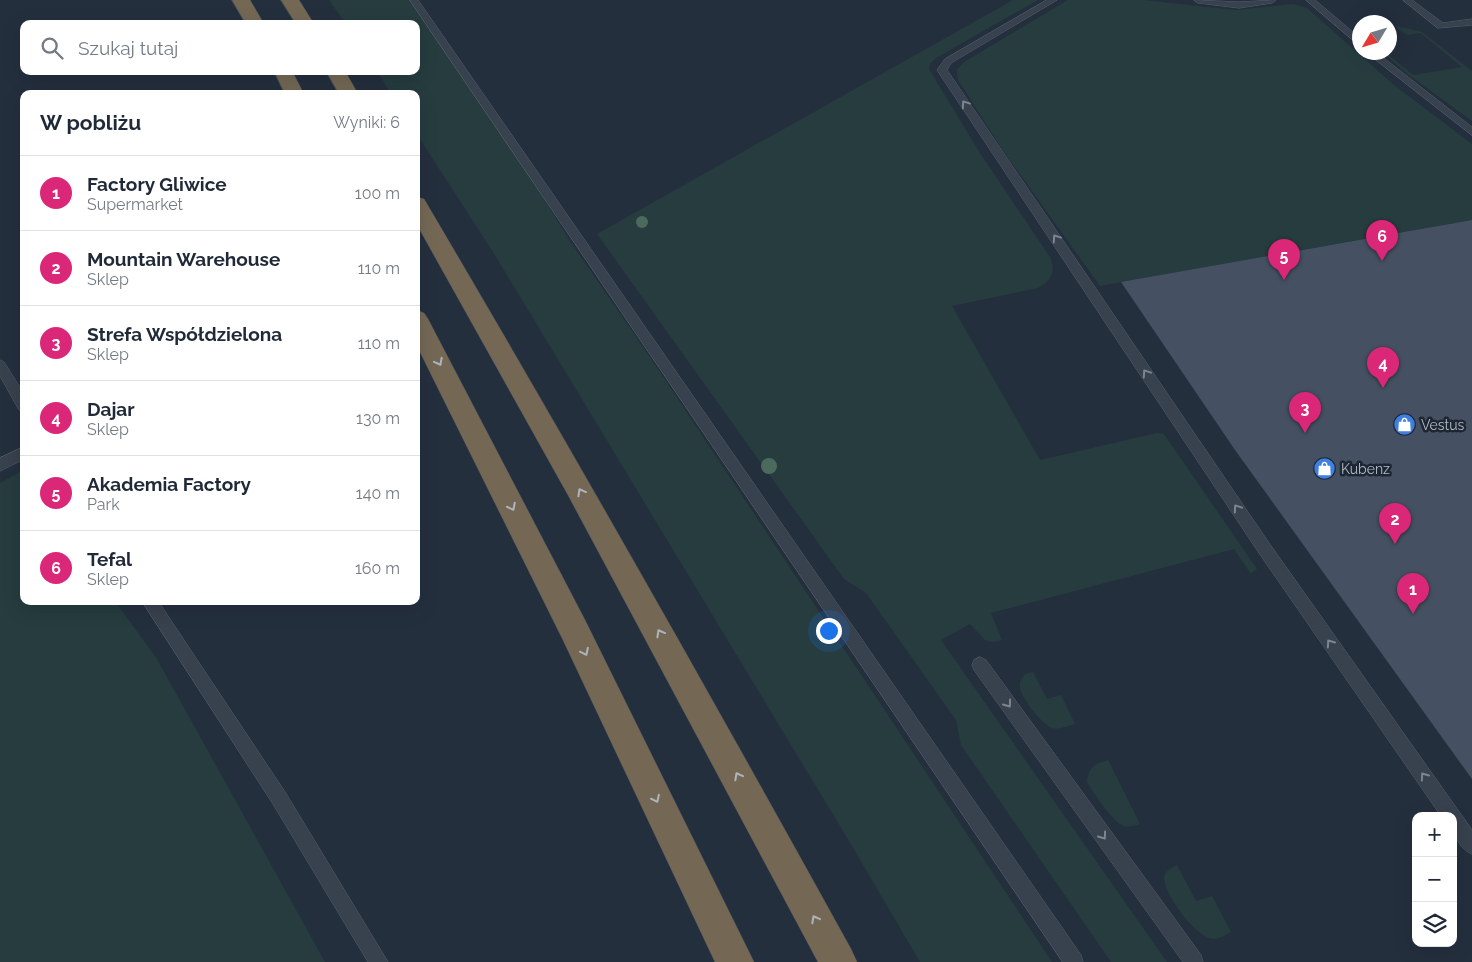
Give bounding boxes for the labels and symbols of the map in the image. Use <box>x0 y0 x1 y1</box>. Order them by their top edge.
north arrow <box>1352 15 1397 60</box>
one-way arrow <box>962 100 971 109</box>
pin: 6 <box>1366 220 1398 261</box>
one-way arrow <box>1052 235 1062 244</box>
pin: 5 <box>1268 239 1300 280</box>
pin: 4 <box>1367 347 1399 388</box>
one-way arrow <box>433 357 443 366</box>
one-way arrow <box>1143 369 1152 379</box>
pin: 3 <box>1289 392 1321 433</box>
shop icon: Vestus <box>1393 413 1417 437</box>
place label: Vestus <box>1421 417 1465 433</box>
shop icon: Kubenz <box>1313 457 1337 481</box>
place label: Kubenz <box>1341 461 1390 477</box>
one-way arrow <box>577 488 587 497</box>
one-way arrow <box>506 502 517 511</box>
pin: 2 <box>1379 503 1411 544</box>
one-way arrow <box>1234 504 1243 514</box>
pin: 1 <box>1397 573 1429 614</box>
your location <box>816 618 842 644</box>
one-way arrow <box>656 630 666 639</box>
one-way arrow <box>1327 639 1336 649</box>
one-way arrow <box>579 647 589 656</box>
one-way arrow <box>1002 698 1011 708</box>
one-way arrow <box>734 772 744 781</box>
one-way arrow <box>1421 772 1430 782</box>
one-way arrow <box>650 793 660 802</box>
one-way arrow <box>1098 830 1106 839</box>
one-way arrow <box>811 915 821 924</box>

